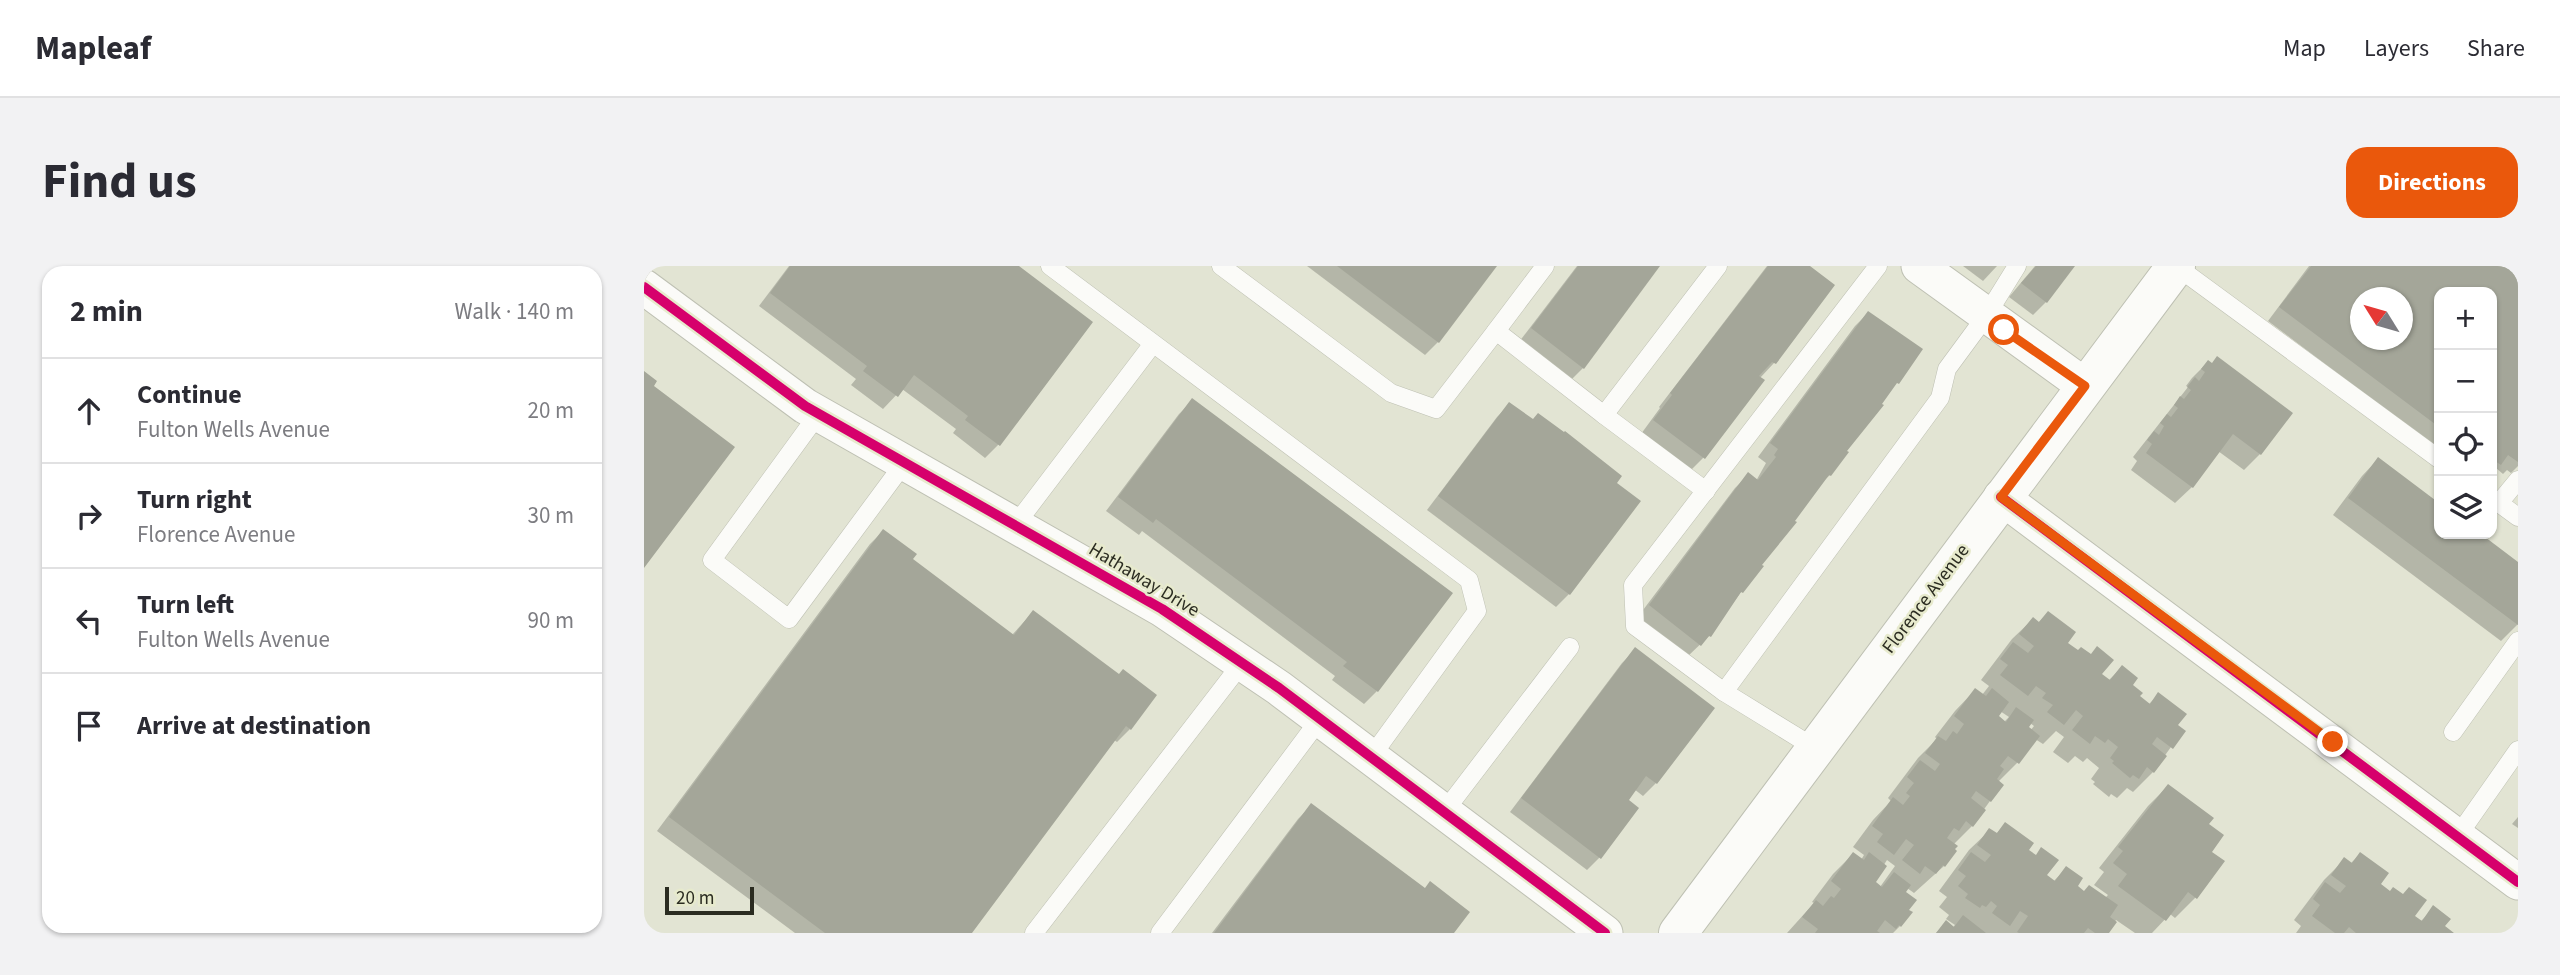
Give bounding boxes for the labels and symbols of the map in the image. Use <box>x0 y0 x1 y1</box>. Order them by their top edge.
north arrow <box>2350 287 2413 350</box>
route start <box>1988 314 2019 345</box>
street label: Hathaway Drive <box>1083 536 1205 624</box>
street label: Florence Avenue <box>1876 539 1976 659</box>
route end <box>2317 726 2348 757</box>
scale bar <box>665 884 754 916</box>

